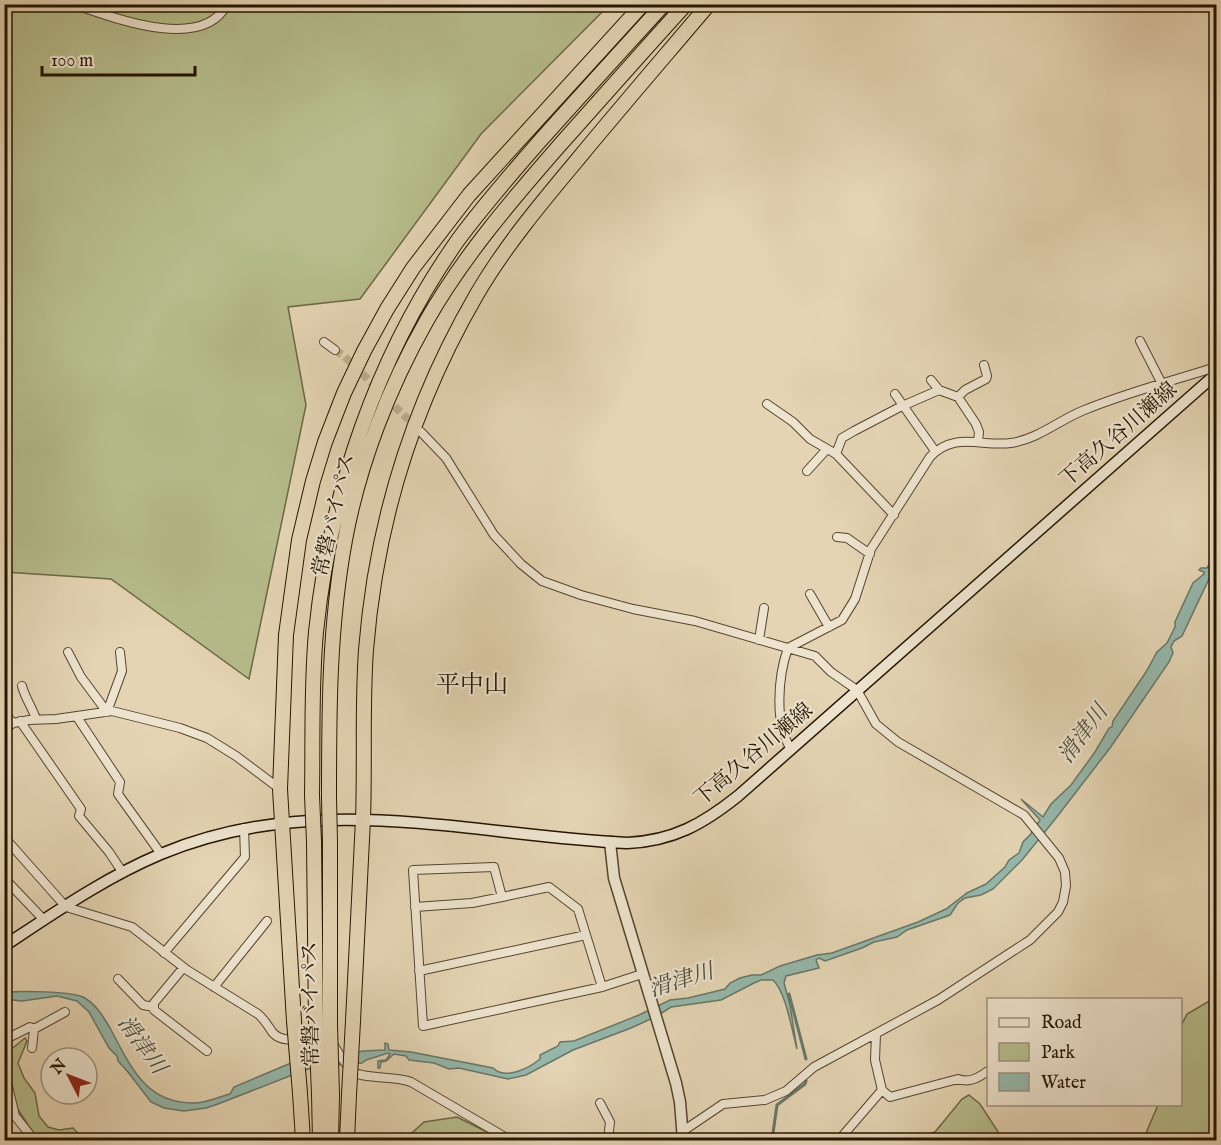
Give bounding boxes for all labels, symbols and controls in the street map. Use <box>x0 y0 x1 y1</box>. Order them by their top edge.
scale bar <box>42 39 195 77</box>
text: 100 m <box>51 50 93 73</box>
street label: 下高久谷川瀬線 <box>1055 377 1183 494</box>
street label: 常磐バイパス <box>307 451 362 580</box>
district label: 平中山 <box>436 670 508 701</box>
street label: 下高久谷川瀬線 <box>689 698 819 813</box>
water label: 滑津川 <box>1053 698 1116 769</box>
street label: 常磐バイパス <box>297 941 326 1067</box>
water label: 滑津川 <box>646 957 719 1004</box>
legend <box>987 998 1182 1106</box>
water label: 滑津川 <box>111 1010 173 1082</box>
text: Road <box>1041 1012 1082 1035</box>
text: Park <box>1041 1042 1076 1065</box>
north arrow <box>39 1046 99 1106</box>
text: N <box>47 1055 72 1080</box>
text: Water <box>1041 1072 1086 1095</box>

